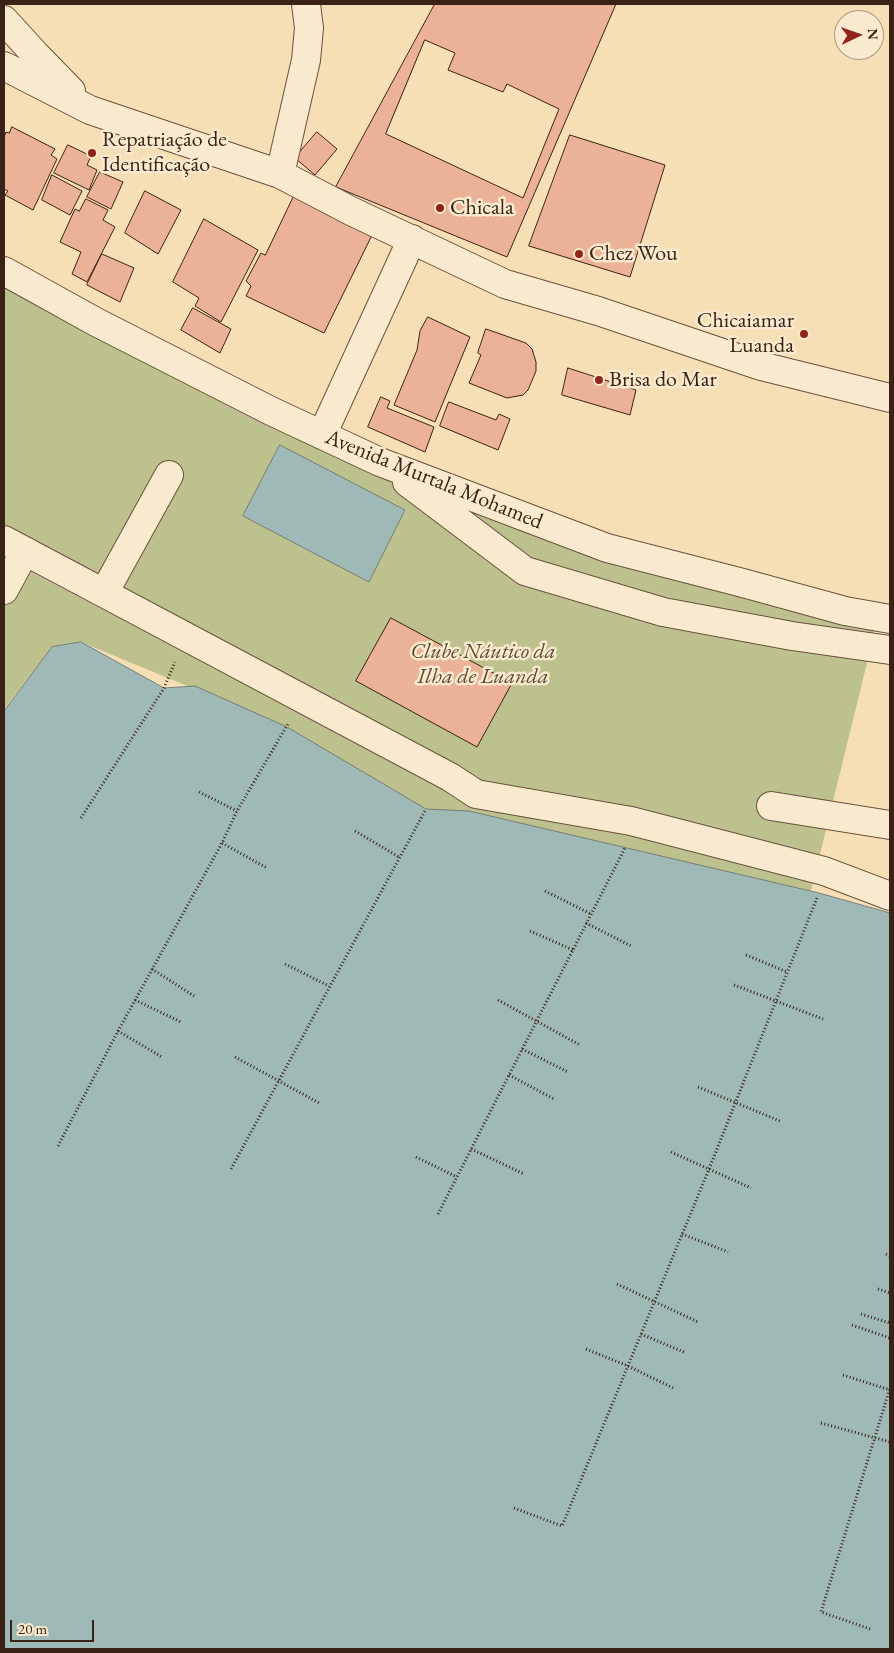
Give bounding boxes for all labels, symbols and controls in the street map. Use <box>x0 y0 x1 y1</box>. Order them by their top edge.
north arrow <box>834 10 884 60</box>
text: N <box>864 28 882 40</box>
place label: Repatriação de Identificação <box>102 127 227 178</box>
marker: Repatriação de Identificação <box>86 147 98 159</box>
place label: Chicala <box>450 195 514 221</box>
marker: Chicala <box>434 202 446 214</box>
place label: Chez Wou <box>589 241 678 267</box>
marker: Chez Wou <box>573 248 585 260</box>
place label: Chicaiamar Luanda <box>697 308 794 360</box>
marker: Chicaiamar Luanda <box>798 328 810 340</box>
place label: Brisa do Mar <box>609 367 717 393</box>
marker: Brisa do Mar <box>593 374 605 386</box>
street label: Avenida Murtala Mohamed <box>321 424 547 536</box>
park label: Clube Náutico da Ilha de Luanda <box>410 639 556 690</box>
scale bar <box>12 1610 96 1642</box>
text: 20 m <box>18 1619 47 1638</box>

